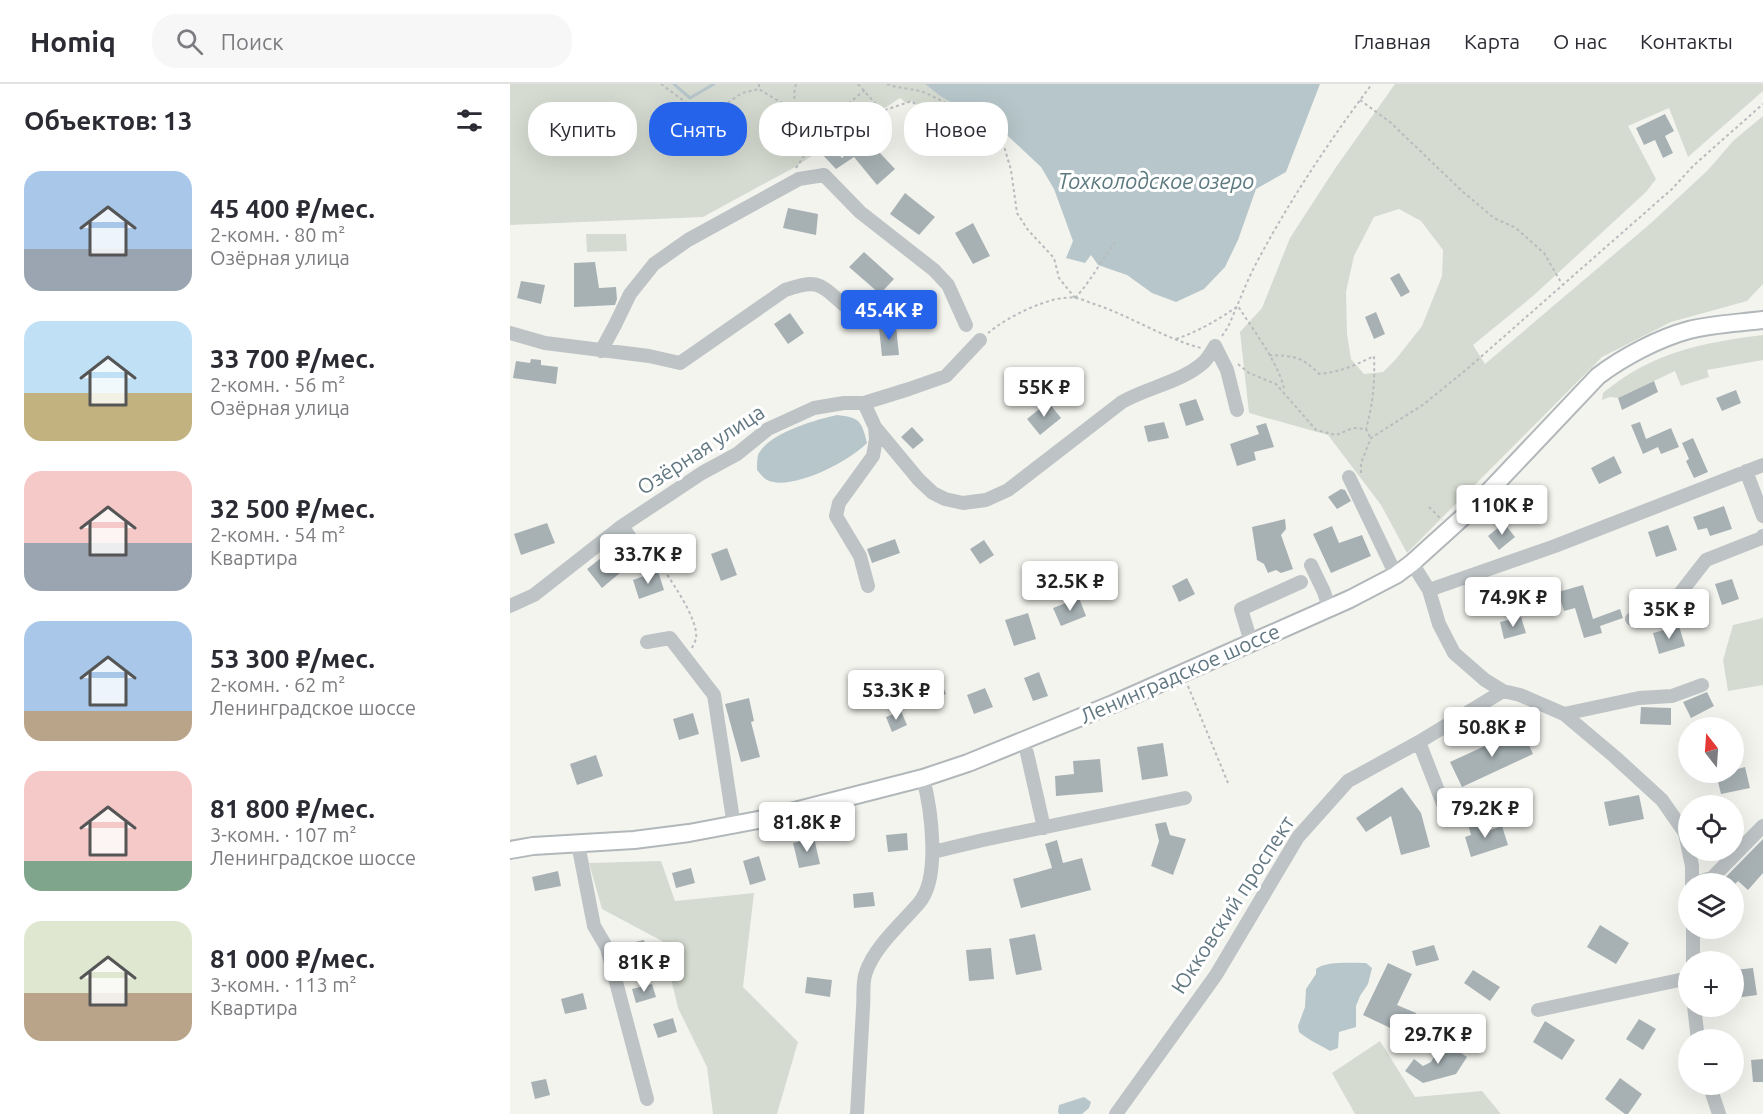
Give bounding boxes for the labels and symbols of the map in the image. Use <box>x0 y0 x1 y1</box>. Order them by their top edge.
water label: Тохколодское озеро <box>1058 168 1254 193</box>
pin: 45.4K ₽ <box>834 290 944 341</box>
pin: 55K ₽ <box>1002 367 1086 418</box>
street label: Озёрная улица <box>632 399 769 499</box>
pin: 110K ₽ <box>1453 485 1551 536</box>
pin: 33.7K ₽ <box>593 534 703 585</box>
pin: 32.5K ₽ <box>1015 561 1125 612</box>
pin: 74.9K ₽ <box>1458 577 1568 628</box>
pin: 35K ₽ <box>1627 589 1711 640</box>
street label: Ленинградское шоссе <box>1076 618 1283 728</box>
pin: 53.3K ₽ <box>841 670 951 721</box>
pin: 50.8K ₽ <box>1437 707 1547 758</box>
north arrow <box>1678 717 1744 783</box>
pin: 79.2K ₽ <box>1430 788 1540 839</box>
pin: 81.8K ₽ <box>752 802 862 853</box>
street label: Юкковский проспект <box>1166 811 1299 998</box>
pin: 81K ₽ <box>602 942 686 993</box>
pin: 29.7K ₽ <box>1383 1014 1493 1065</box>

